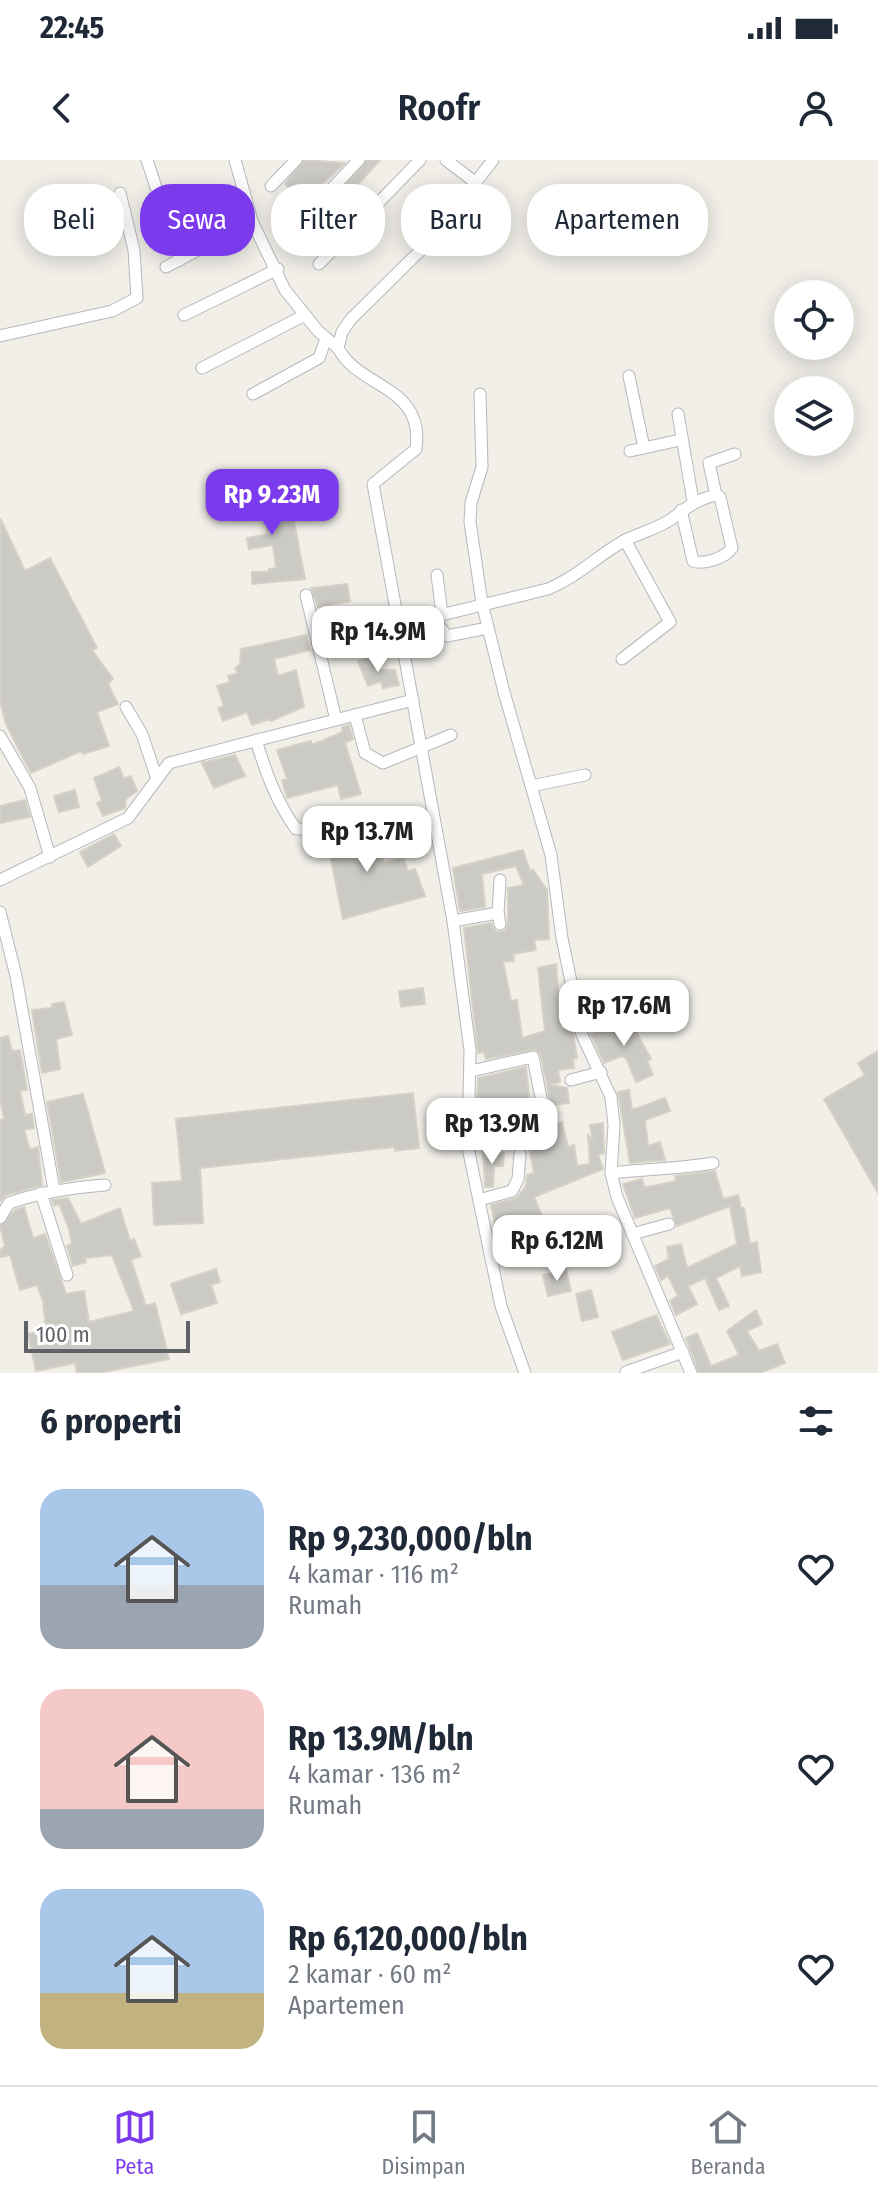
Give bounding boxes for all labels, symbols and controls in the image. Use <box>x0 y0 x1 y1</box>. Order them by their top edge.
text: 22:45 <box>40 10 104 46</box>
icon: back <box>40 86 84 130</box>
text: Roofr <box>398 86 480 130</box>
icon: person <box>794 86 838 130</box>
chip: Beli <box>24 184 124 256</box>
chip: Sewa <box>140 184 255 256</box>
chip: Filter <box>271 184 385 256</box>
chip: Baru <box>401 184 511 256</box>
chip: Apartemen <box>527 184 708 256</box>
map controls <box>774 280 854 456</box>
button: locate <box>774 280 854 360</box>
button: layers <box>774 376 854 456</box>
pin: Rp 9.23M <box>189 469 355 537</box>
text: Rp 9.23M <box>224 479 320 510</box>
pin: Rp 14.9M <box>295 606 461 674</box>
text: Rp 14.9M <box>330 616 426 647</box>
pin: Rp 13.7M <box>284 806 450 874</box>
text: Rp 13.7M <box>320 816 414 847</box>
pin: Rp 17.6M <box>541 980 707 1048</box>
text: Rp 17.6M <box>577 990 671 1021</box>
pin: Rp 13.9M <box>409 1098 575 1166</box>
text: Rp 13.9M <box>445 1108 539 1139</box>
pin: Rp 6.12M <box>474 1215 640 1283</box>
text: Rp 6.12M <box>511 1225 603 1256</box>
scale bar <box>24 1317 190 1353</box>
text: 100 m <box>36 1321 90 1348</box>
icon: filters <box>794 1399 838 1443</box>
text: 6 properti <box>40 1401 182 1442</box>
text: Rp 9,230,000/bln <box>288 1518 533 1559</box>
icon: home <box>104 1521 200 1617</box>
icon: heart <box>794 1547 838 1591</box>
text: 4 kamar · 116 m² <box>288 1559 459 1590</box>
text: Rumah <box>288 1590 362 1621</box>
text: Rp 13.9M/bln <box>288 1718 474 1759</box>
icon: home <box>104 1721 200 1817</box>
icon: heart <box>794 1747 838 1791</box>
text: 4 kamar · 136 m² <box>288 1759 461 1790</box>
text: Rumah <box>288 1790 362 1821</box>
text: Rp 6,120,000/bln <box>288 1918 528 1959</box>
icon: home <box>104 1921 200 2017</box>
icon: heart <box>794 1947 838 1991</box>
text: 2 kamar · 60 m² <box>288 1959 451 1990</box>
text: Apartemen <box>288 1990 405 2021</box>
tab: Peta <box>113 2105 157 2180</box>
tab: Disimpan <box>382 2105 466 2180</box>
tab: Beranda <box>691 2105 765 2180</box>

